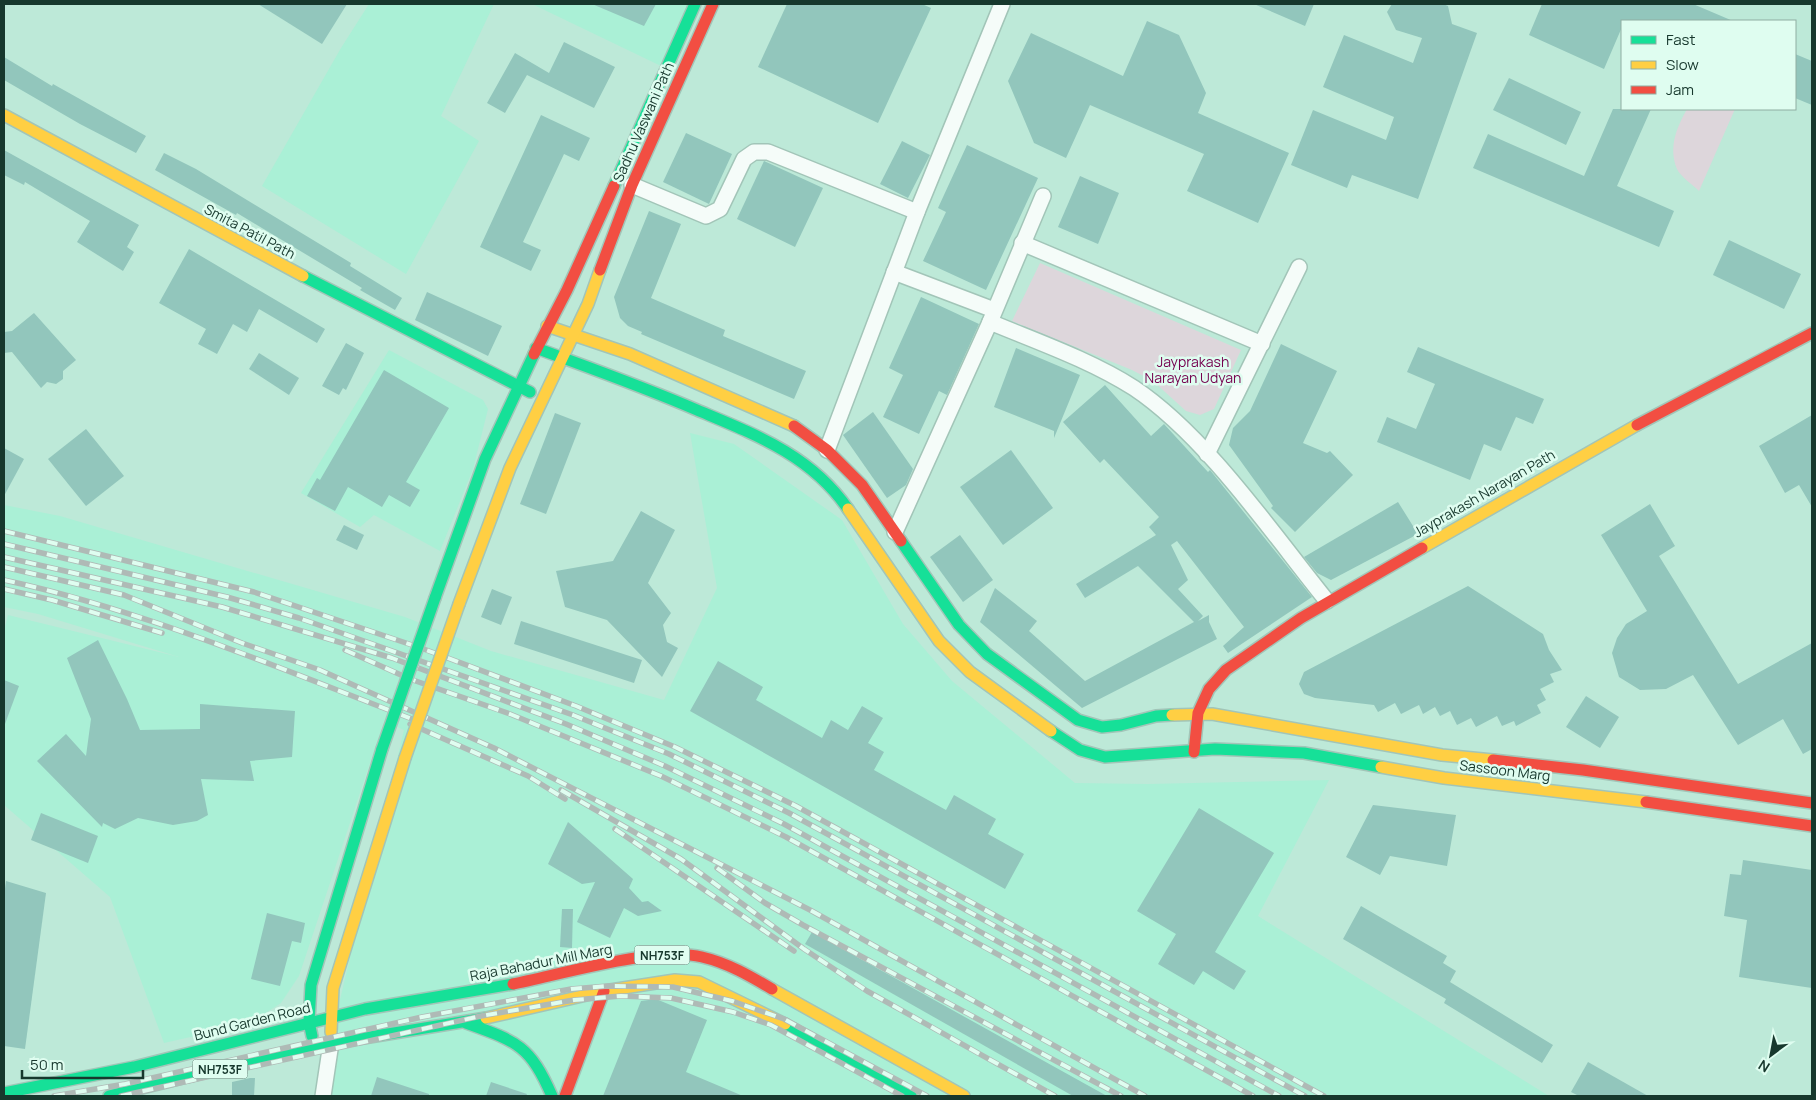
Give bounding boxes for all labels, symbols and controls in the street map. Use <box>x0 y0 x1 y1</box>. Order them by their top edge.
legend <box>1621 20 1796 110</box>
text: Fast <box>1666 29 1695 50</box>
text: Slow <box>1666 54 1699 75</box>
street label: Sadhu Vaswani Path <box>608 59 678 185</box>
text: Jam <box>1666 79 1694 100</box>
street label: Smita Patil Path <box>201 199 299 263</box>
park label: Jayprakash Narayan Udyan <box>1145 352 1241 387</box>
street label: Jayprakash Narayan Path <box>1410 445 1558 541</box>
street label: Sassoon Marg <box>1458 755 1552 785</box>
street label: Raja Bahadur Mill Marg <box>468 939 614 985</box>
road number: NH753F <box>634 946 690 964</box>
street label: Bund Garden Road <box>192 997 312 1045</box>
north arrow <box>1746 1030 1796 1080</box>
scale bar <box>22 1048 144 1080</box>
text: 50 m <box>30 1054 64 1075</box>
text: N <box>1755 1056 1773 1077</box>
road number: NH753F <box>192 1060 248 1078</box>

